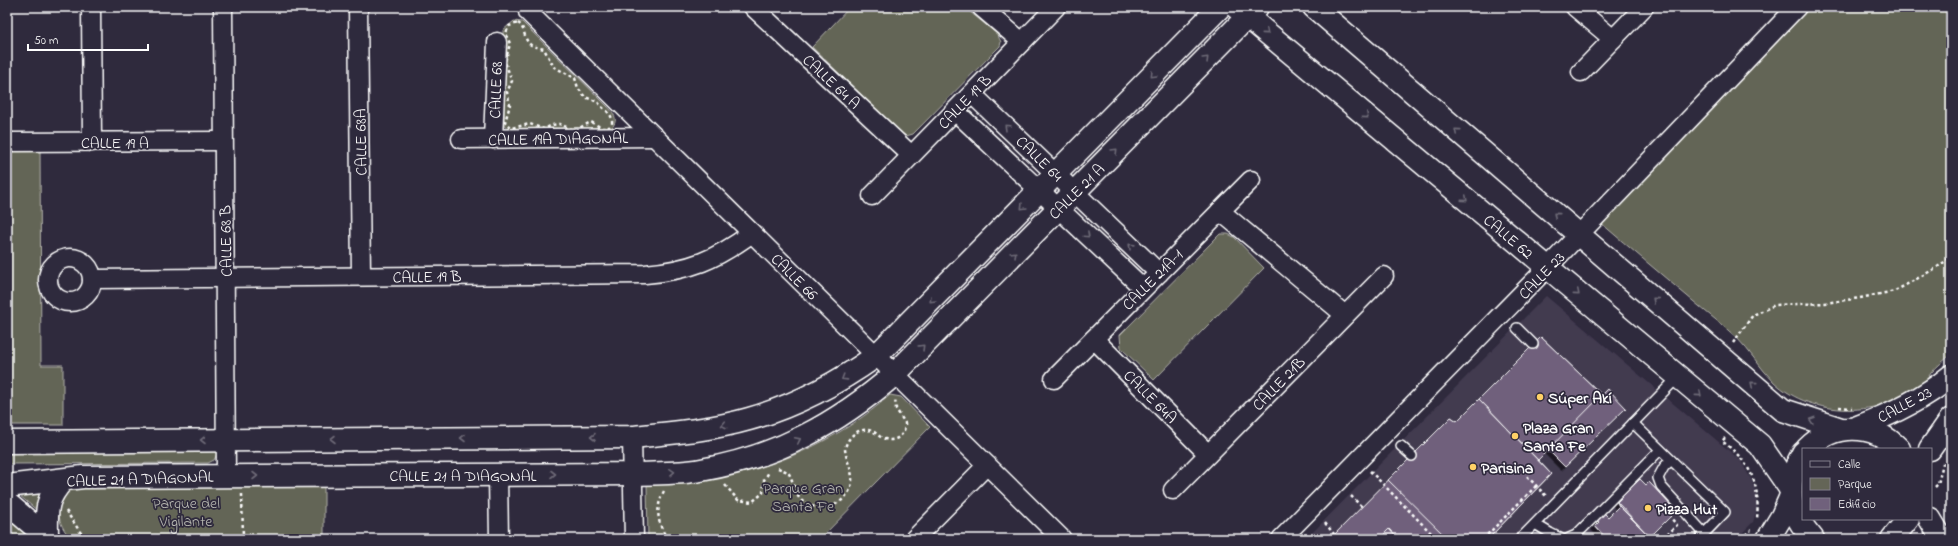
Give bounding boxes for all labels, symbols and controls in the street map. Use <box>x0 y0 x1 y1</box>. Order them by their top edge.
scale bar <box>28 26 148 52</box>
one-way arrow <box>1261 28 1269 35</box>
text: 50 m <box>34 32 58 50</box>
street label: CALLE 64 A <box>796 49 865 116</box>
one-way arrow <box>1201 56 1209 64</box>
street label: CALLE 68 <box>484 61 510 119</box>
street label: CALLE 19 B <box>933 69 998 135</box>
one-way arrow <box>1150 70 1158 78</box>
street label: CALLE 68A <box>349 108 375 176</box>
one-way arrow <box>1361 111 1368 118</box>
one-way arrow <box>1004 125 1012 132</box>
street label: CALLE 19A DIAGONAL <box>488 127 628 153</box>
one-way arrow <box>1455 128 1462 135</box>
street label: CALLE 64 <box>1009 131 1068 188</box>
street label: CALLE 19 A <box>81 132 149 156</box>
one-way arrow <box>1110 148 1118 156</box>
street label: CALLE 21 A <box>1044 159 1111 226</box>
one-way arrow <box>1461 195 1468 202</box>
one-way arrow <box>1020 202 1028 210</box>
street label: CALLE 68 B <box>214 205 240 277</box>
street label: CALLE 62 <box>1477 209 1538 266</box>
one-way arrow <box>1553 213 1561 220</box>
one-way arrow <box>1082 230 1090 238</box>
one-way arrow <box>1128 243 1136 250</box>
street label: CALLE 21A-1 <box>1117 244 1190 317</box>
street label: CALLE 23 <box>1513 247 1571 306</box>
street label: CALLE 66 <box>765 248 823 306</box>
one-way arrow <box>1009 251 1017 259</box>
street label: CALLE 19 B <box>392 265 462 291</box>
one-way arrow <box>1573 289 1580 296</box>
one-way arrow <box>929 295 936 303</box>
one-way arrow <box>1652 297 1659 304</box>
one-way arrow <box>918 344 925 352</box>
street label: CALLE 21B <box>1247 351 1312 417</box>
street label: CALLE 64A <box>1117 365 1182 430</box>
one-way arrow <box>841 373 848 380</box>
street label: CALLE 23 <box>1873 381 1937 430</box>
one-way arrow <box>1751 382 1758 389</box>
place label: Súper Akí <box>1548 387 1612 411</box>
one-way arrow <box>1694 390 1701 397</box>
marker: Súper Akí <box>1535 392 1545 402</box>
one-way arrow <box>1809 416 1816 424</box>
place label: Plaza Gran Santa Fe <box>1523 417 1594 459</box>
one-way arrow <box>720 420 727 428</box>
marker: Plaza Gran Santa Fe <box>1510 431 1520 441</box>
one-way arrow <box>590 433 596 441</box>
one-way arrow <box>460 434 466 442</box>
one-way arrow <box>330 435 336 443</box>
one-way arrow <box>200 436 206 444</box>
one-way arrow <box>793 437 801 445</box>
legend <box>1802 448 1932 520</box>
text: Calle <box>1838 456 1861 474</box>
place label: Parisina <box>1481 457 1534 481</box>
marker: Parisina <box>1468 462 1478 472</box>
street label: CALLE 21 A DIAGONAL <box>66 465 214 495</box>
street label: CALLE 21 A DIAGONAL <box>389 465 537 489</box>
one-way arrow <box>669 467 675 476</box>
one-way arrow <box>550 470 556 478</box>
one-way arrow <box>252 472 258 480</box>
text: Parque <box>1838 476 1872 494</box>
park label: Parque Gran Santa Fe <box>763 477 843 519</box>
park label: Parque del Vigilante <box>152 492 220 534</box>
text: Edificio <box>1838 496 1876 514</box>
place label: Pizza Hut <box>1656 498 1718 522</box>
marker: Pizza Hut <box>1643 503 1653 513</box>

